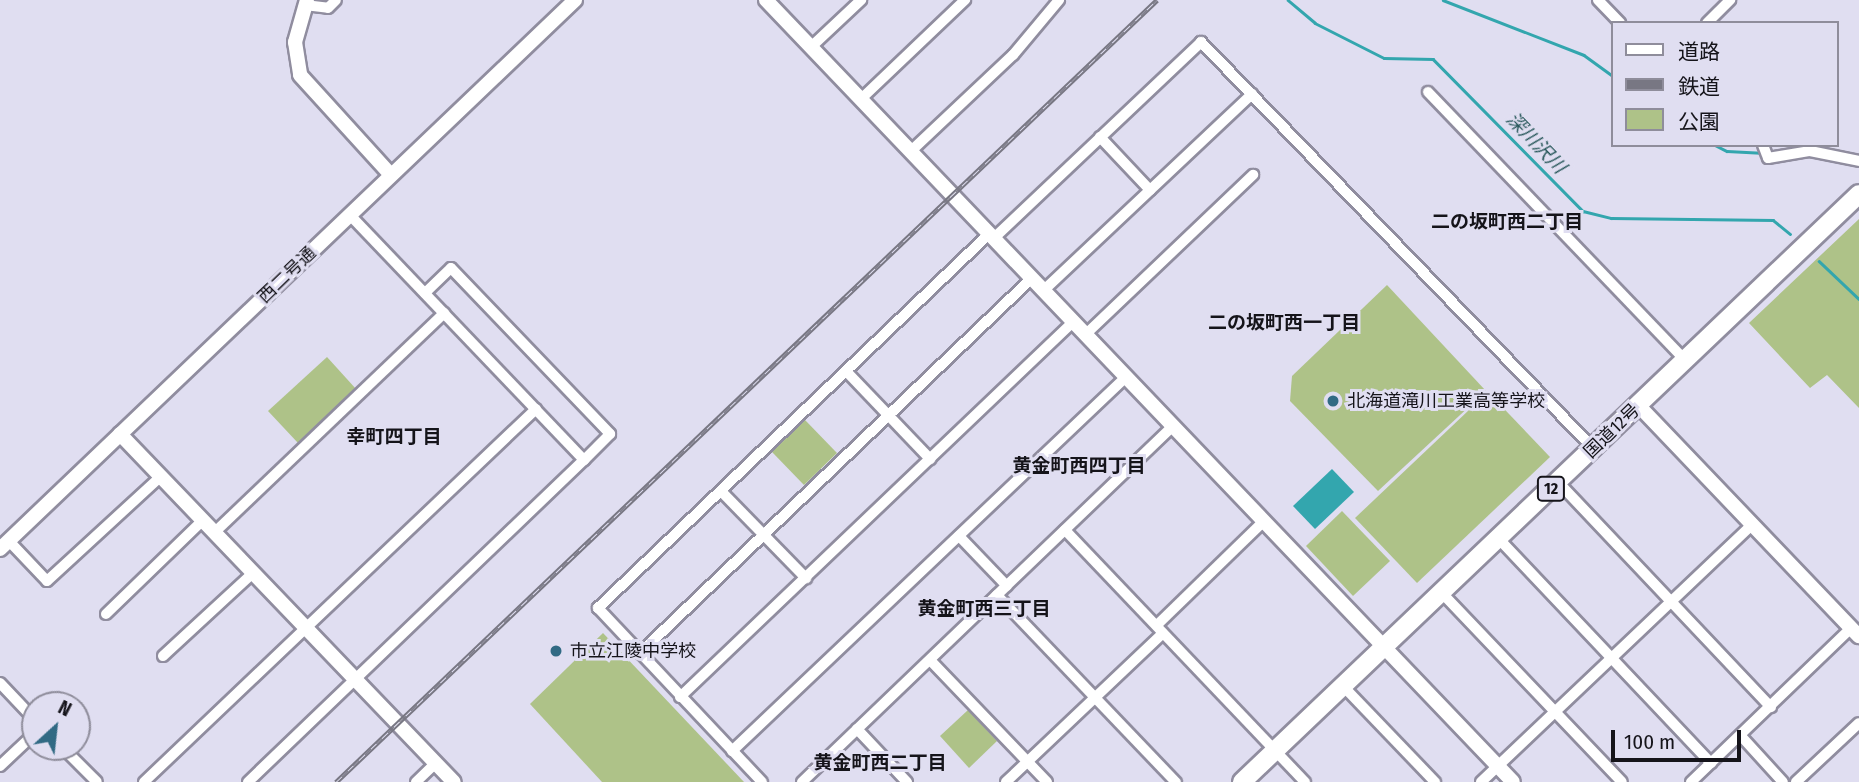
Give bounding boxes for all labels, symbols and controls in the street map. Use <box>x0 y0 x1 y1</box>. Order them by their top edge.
legend <box>1610 21 1838 147</box>
text: 道路 <box>1678 39 1720 65</box>
text: 鉄道 <box>1678 74 1720 100</box>
water label: 深川沢川 <box>1501 108 1571 178</box>
text: 公園 <box>1678 109 1720 135</box>
district label: 二の坂町西二丁目 <box>1431 211 1583 233</box>
street label: 西二号通 <box>254 242 320 308</box>
district label: 二の坂町西一丁目 <box>1208 312 1360 334</box>
place label: 北海道滝川工業高等学校 <box>1347 390 1545 412</box>
marker: 北海道滝川工業高等学校 <box>1325 393 1341 409</box>
street label: 国道12号 <box>1580 399 1644 463</box>
district label: 幸町四丁目 <box>347 426 441 448</box>
district label: 黄金町西四丁目 <box>1013 455 1145 477</box>
road number: 12 <box>1535 476 1567 502</box>
district label: 黄金町西三丁目 <box>918 598 1050 620</box>
place label: 市立江陵中学校 <box>570 640 696 662</box>
marker: 市立江陵中学校 <box>548 643 564 659</box>
north arrow <box>21 691 91 761</box>
text: N <box>55 696 75 721</box>
scale bar <box>1614 716 1744 760</box>
text: 100 m <box>1624 729 1675 755</box>
district label: 黄金町西二丁目 <box>814 752 946 774</box>

